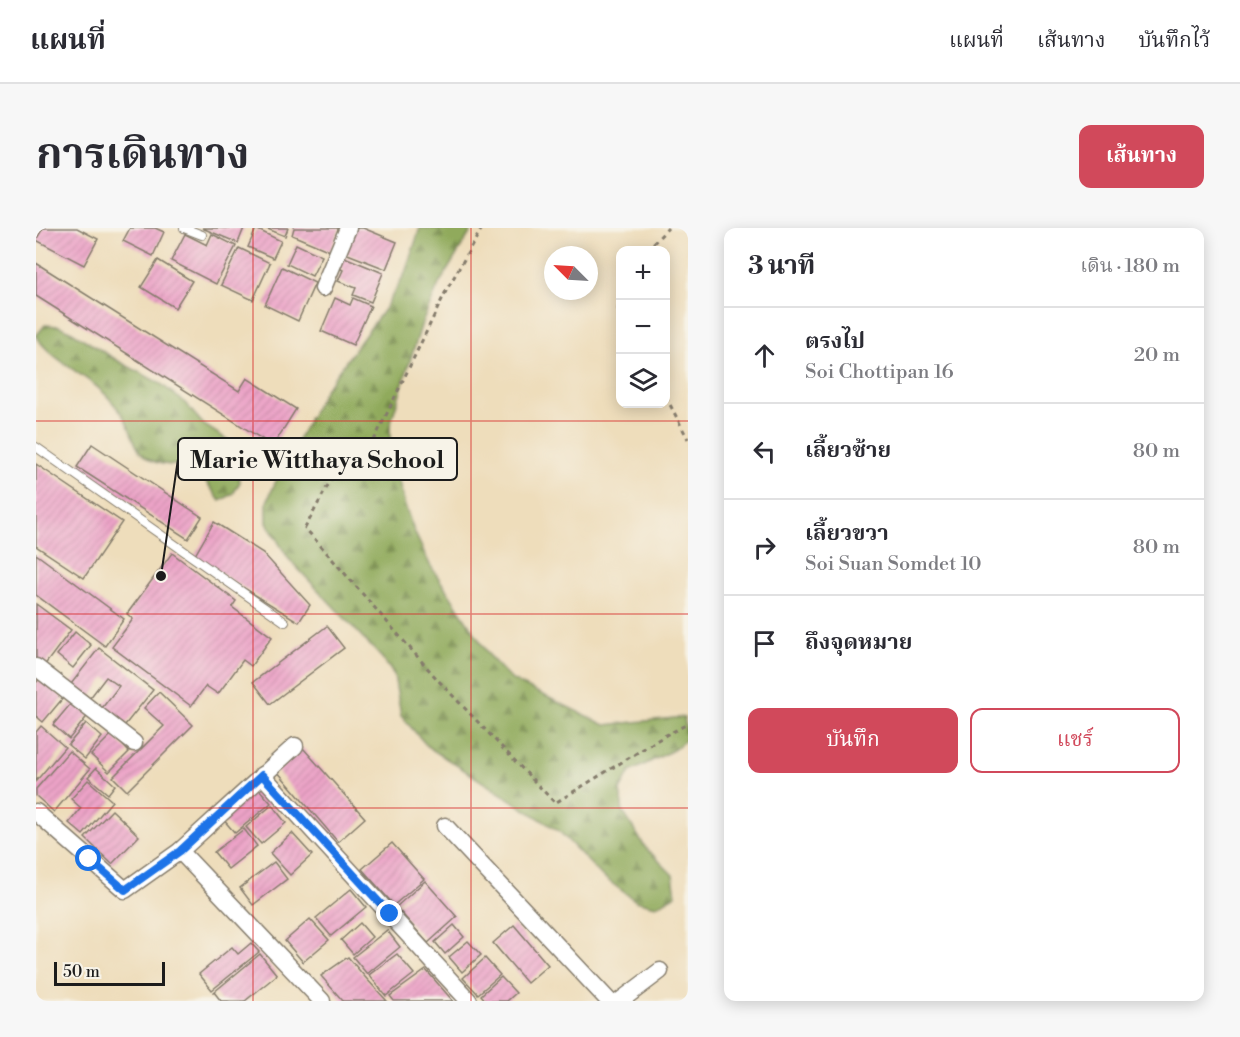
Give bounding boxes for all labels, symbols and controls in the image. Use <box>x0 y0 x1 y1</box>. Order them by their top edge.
text: แผนที่ <box>30 23 106 58</box>
text: แผนที่ <box>949 28 1004 54</box>
text: เส้นทาง <box>1037 28 1105 54</box>
text: บันทึกไว้ <box>1138 28 1210 54</box>
button: เส้นทาง <box>1079 125 1204 188</box>
text: การเดินทาง <box>36 129 249 182</box>
north arrow <box>544 246 598 300</box>
map controls <box>616 246 670 408</box>
button: + <box>616 246 670 300</box>
text: 3 นาที <box>748 250 815 282</box>
text: เดิน · 180 m <box>1080 254 1180 279</box>
button: − <box>616 300 670 354</box>
text: ตรงไป <box>805 328 865 355</box>
icon: ahead <box>748 339 781 372</box>
text: 20 m <box>1134 343 1180 368</box>
button: layers <box>616 354 670 408</box>
text: Soi Chottipan 16 <box>805 360 954 385</box>
icon: left <box>748 435 781 468</box>
text: เลี้ยวซ้าย <box>805 437 891 464</box>
callout: Marie Witthaya School <box>178 438 457 480</box>
text: 80 m <box>1133 439 1180 464</box>
text: Marie Witthaya School <box>190 446 444 476</box>
text: เลี้ยวขวา <box>805 520 889 547</box>
icon: right <box>748 531 781 564</box>
text: 80 m <box>1133 535 1180 560</box>
text: Soi Suan Somdet 10 <box>805 552 982 577</box>
icon: arrive <box>748 627 781 660</box>
text: ถึงจุดหมาย <box>805 629 912 656</box>
button: บันทึก <box>748 708 958 773</box>
button: แชร์ <box>970 708 1180 773</box>
route start <box>75 845 101 871</box>
route end <box>376 900 402 926</box>
scale bar <box>54 959 165 986</box>
text: 50 m <box>63 962 100 982</box>

